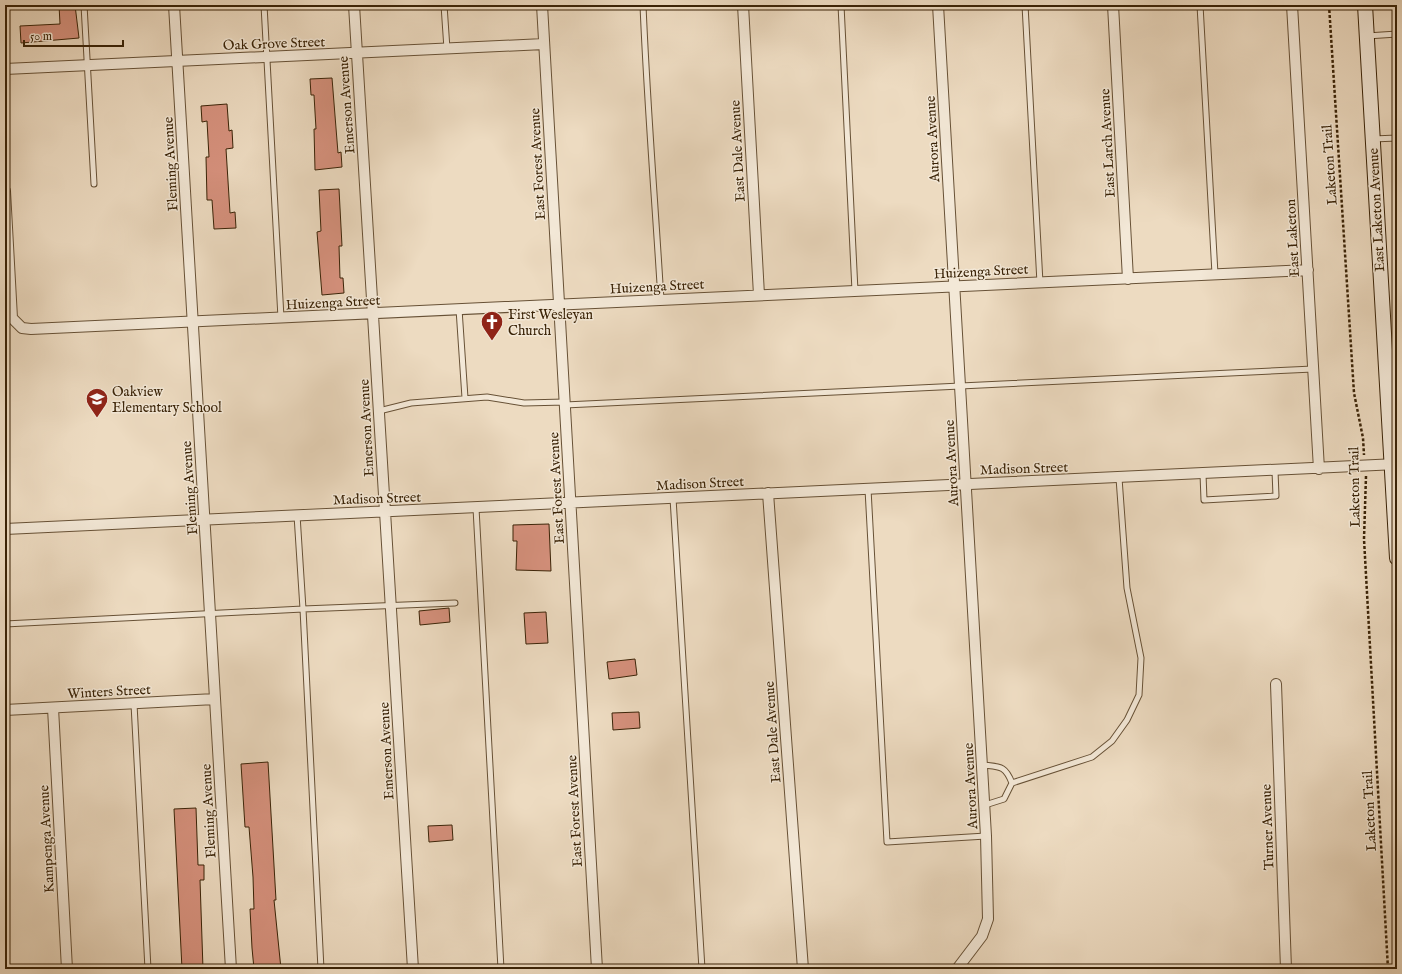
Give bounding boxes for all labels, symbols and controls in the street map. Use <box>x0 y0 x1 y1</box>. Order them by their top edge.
scale bar <box>24 22 123 48</box>
text: 50 m <box>30 29 52 44</box>
street label: Oak Grove Street <box>223 33 326 55</box>
street label: Emerson Avenue <box>335 55 359 154</box>
street label: East Larch Avenue <box>1096 87 1120 198</box>
street label: Aurora Avenue <box>922 95 944 184</box>
street label: East Dale Avenue <box>726 99 750 202</box>
street label: East Forest Avenue <box>526 107 550 220</box>
street label: Fleming Avenue <box>160 116 182 212</box>
street label: Laketon Trail <box>1318 124 1342 206</box>
street label: East Laketon Avenue <box>1365 147 1389 272</box>
street label: East Laketon <box>1282 198 1304 277</box>
street label: Huizenga Street <box>933 261 1029 283</box>
street label: Huizenga Street <box>609 276 705 298</box>
street label: Huizenga Street <box>285 292 381 314</box>
place label: First Wesleyan Church <box>508 306 594 340</box>
church icon: First Wesleyan Church <box>479 309 505 342</box>
street label: Emerson Avenue <box>355 378 379 477</box>
place label: Oakview Elementary School <box>112 383 222 417</box>
school or university icon: Oakview Elementary School <box>84 386 110 419</box>
street label: Aurora Avenue <box>941 419 963 508</box>
street label: East Forest Avenue <box>545 431 569 544</box>
street label: Fleming Avenue <box>178 440 202 536</box>
street label: Laketon Trail <box>1345 446 1365 527</box>
street label: Madison Street <box>980 458 1069 480</box>
street label: Madison Street <box>656 473 745 495</box>
street label: Madison Street <box>333 488 422 510</box>
street label: East Dale Avenue <box>760 680 786 783</box>
street label: Winters Street <box>67 681 151 703</box>
street label: Emerson Avenue <box>375 701 399 800</box>
street label: Aurora Avenue <box>960 742 982 831</box>
street label: East Forest Avenue <box>563 754 587 867</box>
street label: Fleming Avenue <box>198 763 220 859</box>
street label: Laketon Trail <box>1359 770 1381 852</box>
street label: Turner Avenue <box>1257 783 1278 870</box>
street label: Kampenga Avenue <box>35 784 59 893</box>

